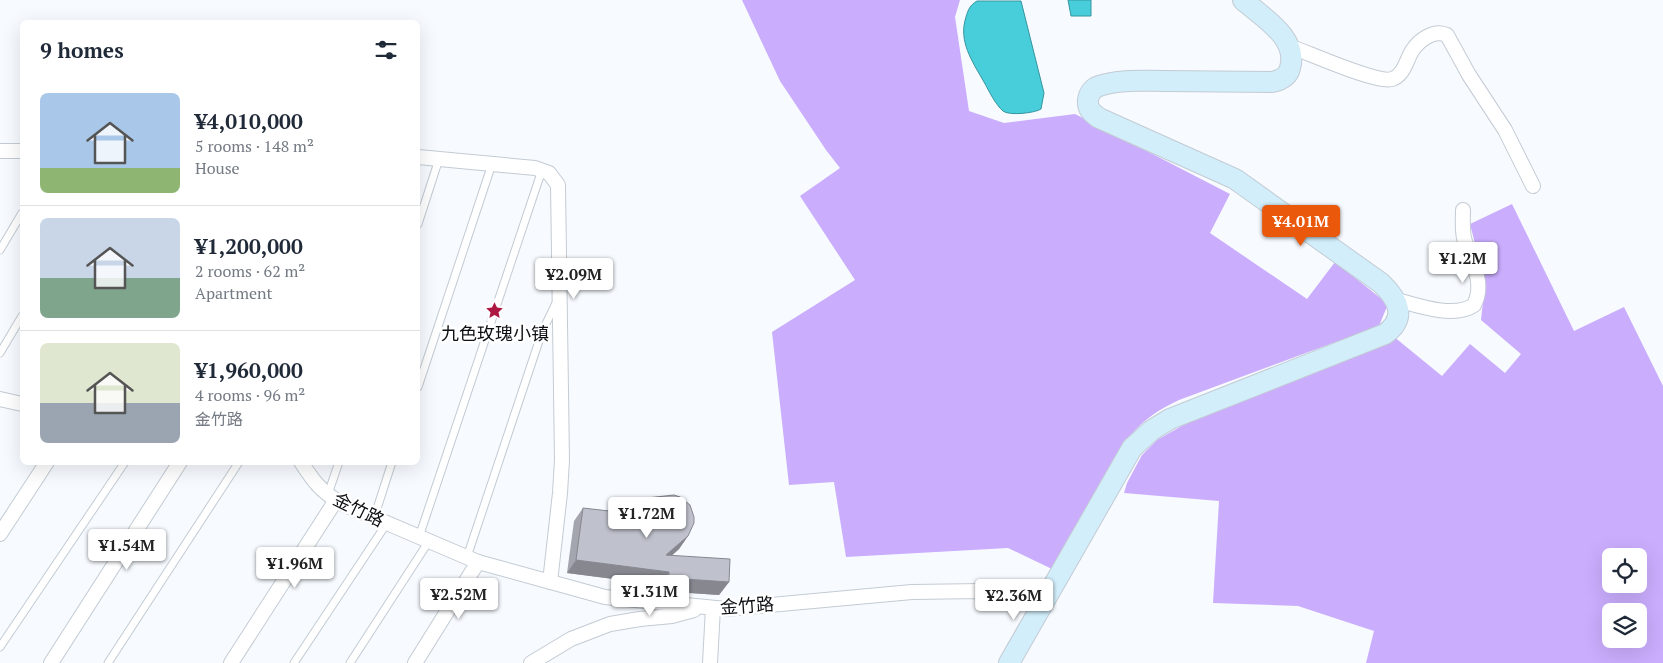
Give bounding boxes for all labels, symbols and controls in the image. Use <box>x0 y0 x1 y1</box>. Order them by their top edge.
text: 9 homes <box>40 36 124 64</box>
icon: filters <box>372 36 400 64</box>
text: ¥4,010,000 <box>195 107 303 135</box>
icon: home <box>80 113 140 173</box>
text: 5 rooms · 148 m² <box>195 135 314 157</box>
text: House <box>195 157 240 179</box>
pin: ¥4.01M <box>1260 204 1342 247</box>
text: ¥4.01M <box>1273 210 1329 232</box>
text: ¥1,200,000 <box>195 232 303 260</box>
icon: home <box>80 238 140 298</box>
pin: ¥1.2M <box>1428 242 1498 284</box>
text: ¥1.2M <box>1440 247 1486 269</box>
pin: ¥2.09M <box>533 258 615 300</box>
text: 2 rooms · 62 m² <box>195 260 305 282</box>
text: ¥2.09M <box>546 263 602 285</box>
text: Apartment <box>195 282 272 304</box>
place icon: 九色玫瑰小镇 <box>485 300 505 320</box>
place label: 九色玫瑰小镇 <box>441 321 549 345</box>
text: ¥1,960,000 <box>195 356 303 384</box>
icon: home <box>80 363 140 423</box>
text: 4 rooms · 96 m² <box>195 384 305 406</box>
text: 金竹路 <box>195 408 243 430</box>
street label: 金竹路 <box>329 486 389 532</box>
pin: ¥1.72M <box>606 496 688 539</box>
text: ¥1.72M <box>619 502 675 524</box>
pin: ¥1.54M <box>86 528 168 571</box>
text: ¥1.54M <box>99 534 155 556</box>
pin: ¥1.96M <box>254 546 336 589</box>
map controls <box>1602 548 1647 648</box>
button: locate <box>1602 548 1647 593</box>
text: ¥1.96M <box>267 552 323 574</box>
pin: ¥1.31M <box>609 574 691 617</box>
pin: ¥2.52M <box>418 578 500 620</box>
pin: ¥2.36M <box>973 578 1055 621</box>
text: ¥1.31M <box>622 580 678 602</box>
text: ¥2.52M <box>431 583 487 605</box>
text: ¥2.36M <box>986 584 1042 606</box>
street label: 金竹路 <box>719 591 775 619</box>
button: layers <box>1602 603 1647 648</box>

